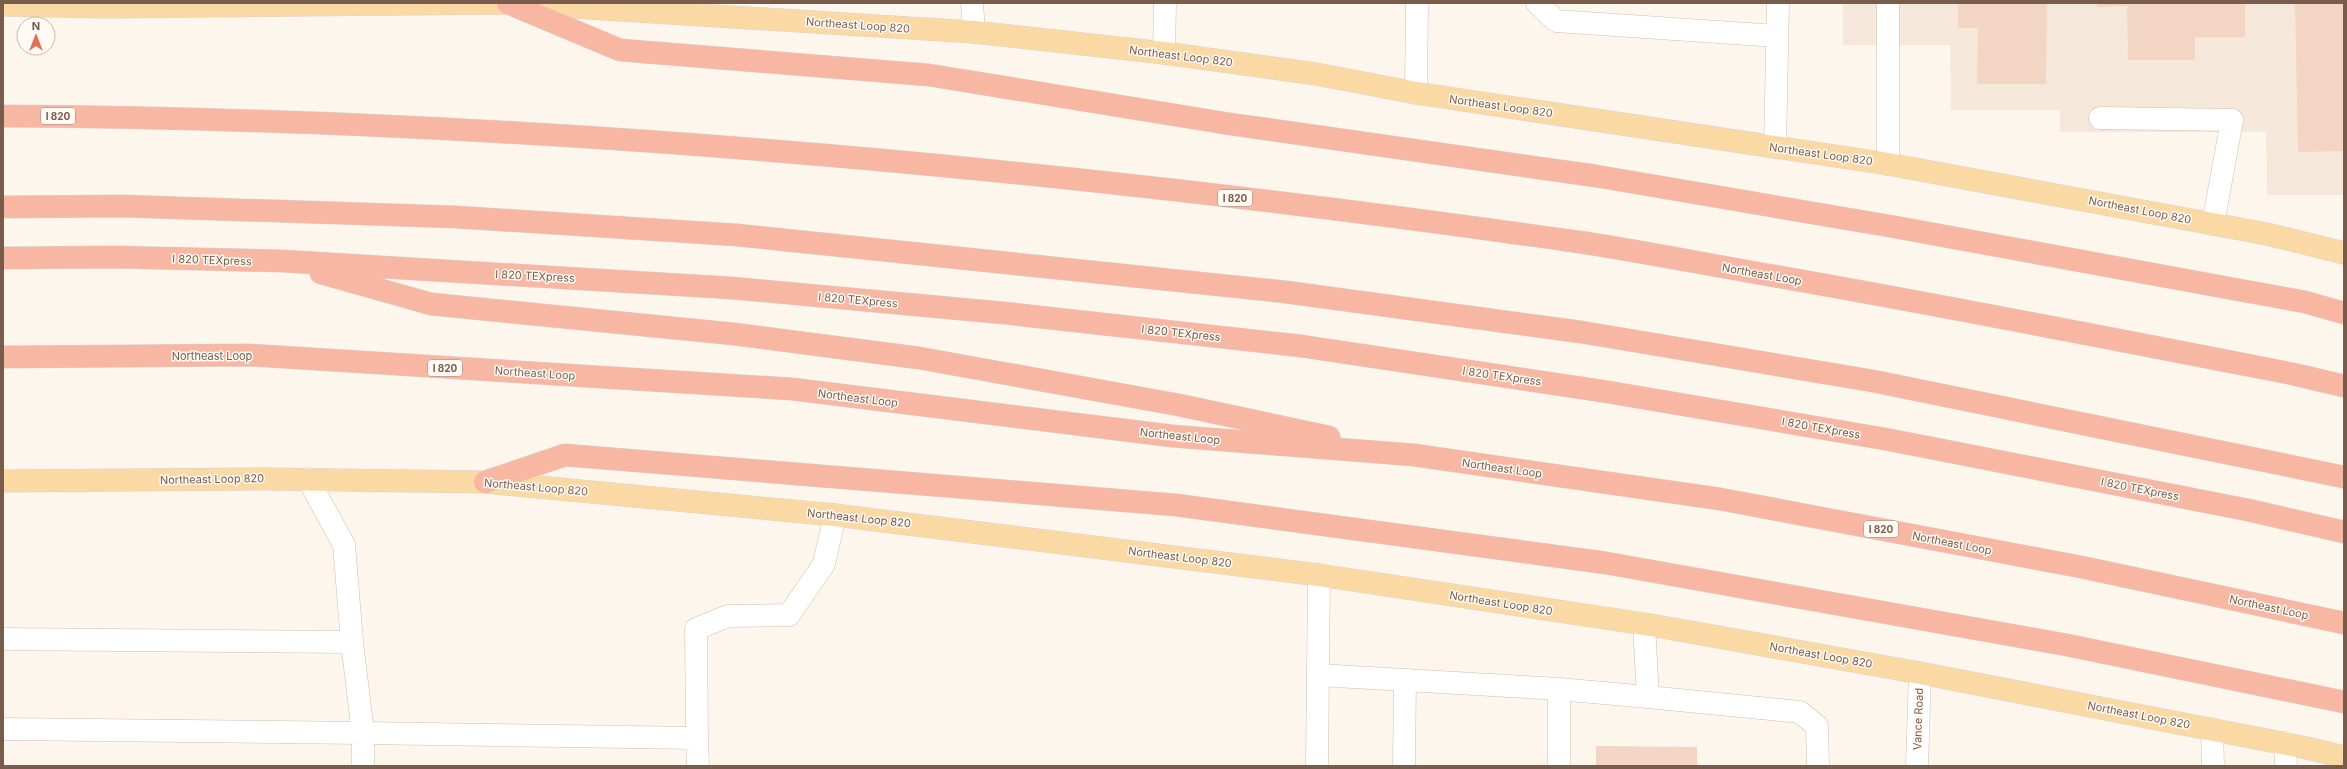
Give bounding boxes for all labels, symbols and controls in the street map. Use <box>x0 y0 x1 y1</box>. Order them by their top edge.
street label: Northeast Loop 820 <box>806 14 911 36</box>
north arrow <box>16 16 56 56</box>
text: N <box>32 19 40 33</box>
street label: Northeast Loop 820 <box>1128 43 1234 69</box>
street label: Northeast Loop 820 <box>1448 92 1554 120</box>
road number: I 820 <box>41 108 75 124</box>
street label: Northeast Loop 820 <box>1768 140 1874 168</box>
road number: I 820 <box>1218 190 1252 206</box>
street label: Northeast Loop 820 <box>2088 193 2193 227</box>
street label: I 820 TEXpress <box>172 252 252 268</box>
street label: Northeast Loop <box>1721 260 1803 288</box>
street label: I 820 TEXpress <box>495 267 575 285</box>
street label: I 820 TEXpress <box>818 290 898 310</box>
street label: I 820 TEXpress <box>1141 322 1221 344</box>
street label: Northeast Loop <box>172 349 253 363</box>
road number: I 820 <box>428 360 462 376</box>
street label: Northeast Loop <box>494 363 576 383</box>
street label: I 820 TEXpress <box>1462 364 1543 388</box>
street label: Northeast Loop <box>817 386 899 410</box>
street label: I 820 TEXpress <box>1781 414 1862 442</box>
street label: Northeast Loop <box>1139 425 1221 447</box>
street label: Northeast Loop <box>1461 455 1543 481</box>
street label: Northeast Loop 820 <box>160 471 264 487</box>
street label: Northeast Loop 820 <box>483 475 589 499</box>
street label: I 820 TEXpress <box>2100 475 2181 503</box>
street label: Northeast Loop 820 <box>806 506 912 530</box>
road number: I 820 <box>1864 521 1898 537</box>
street label: Northeast Loop <box>1911 528 1993 558</box>
street label: Northeast Loop 820 <box>1127 544 1233 570</box>
street label: Northeast Loop 820 <box>1448 588 1554 618</box>
street label: Northeast Loop <box>2228 592 2310 622</box>
street label: Northeast Loop 820 <box>1768 639 1874 671</box>
street label: Vance Road <box>1910 688 1926 750</box>
street label: Northeast Loop 820 <box>2087 698 2192 732</box>

